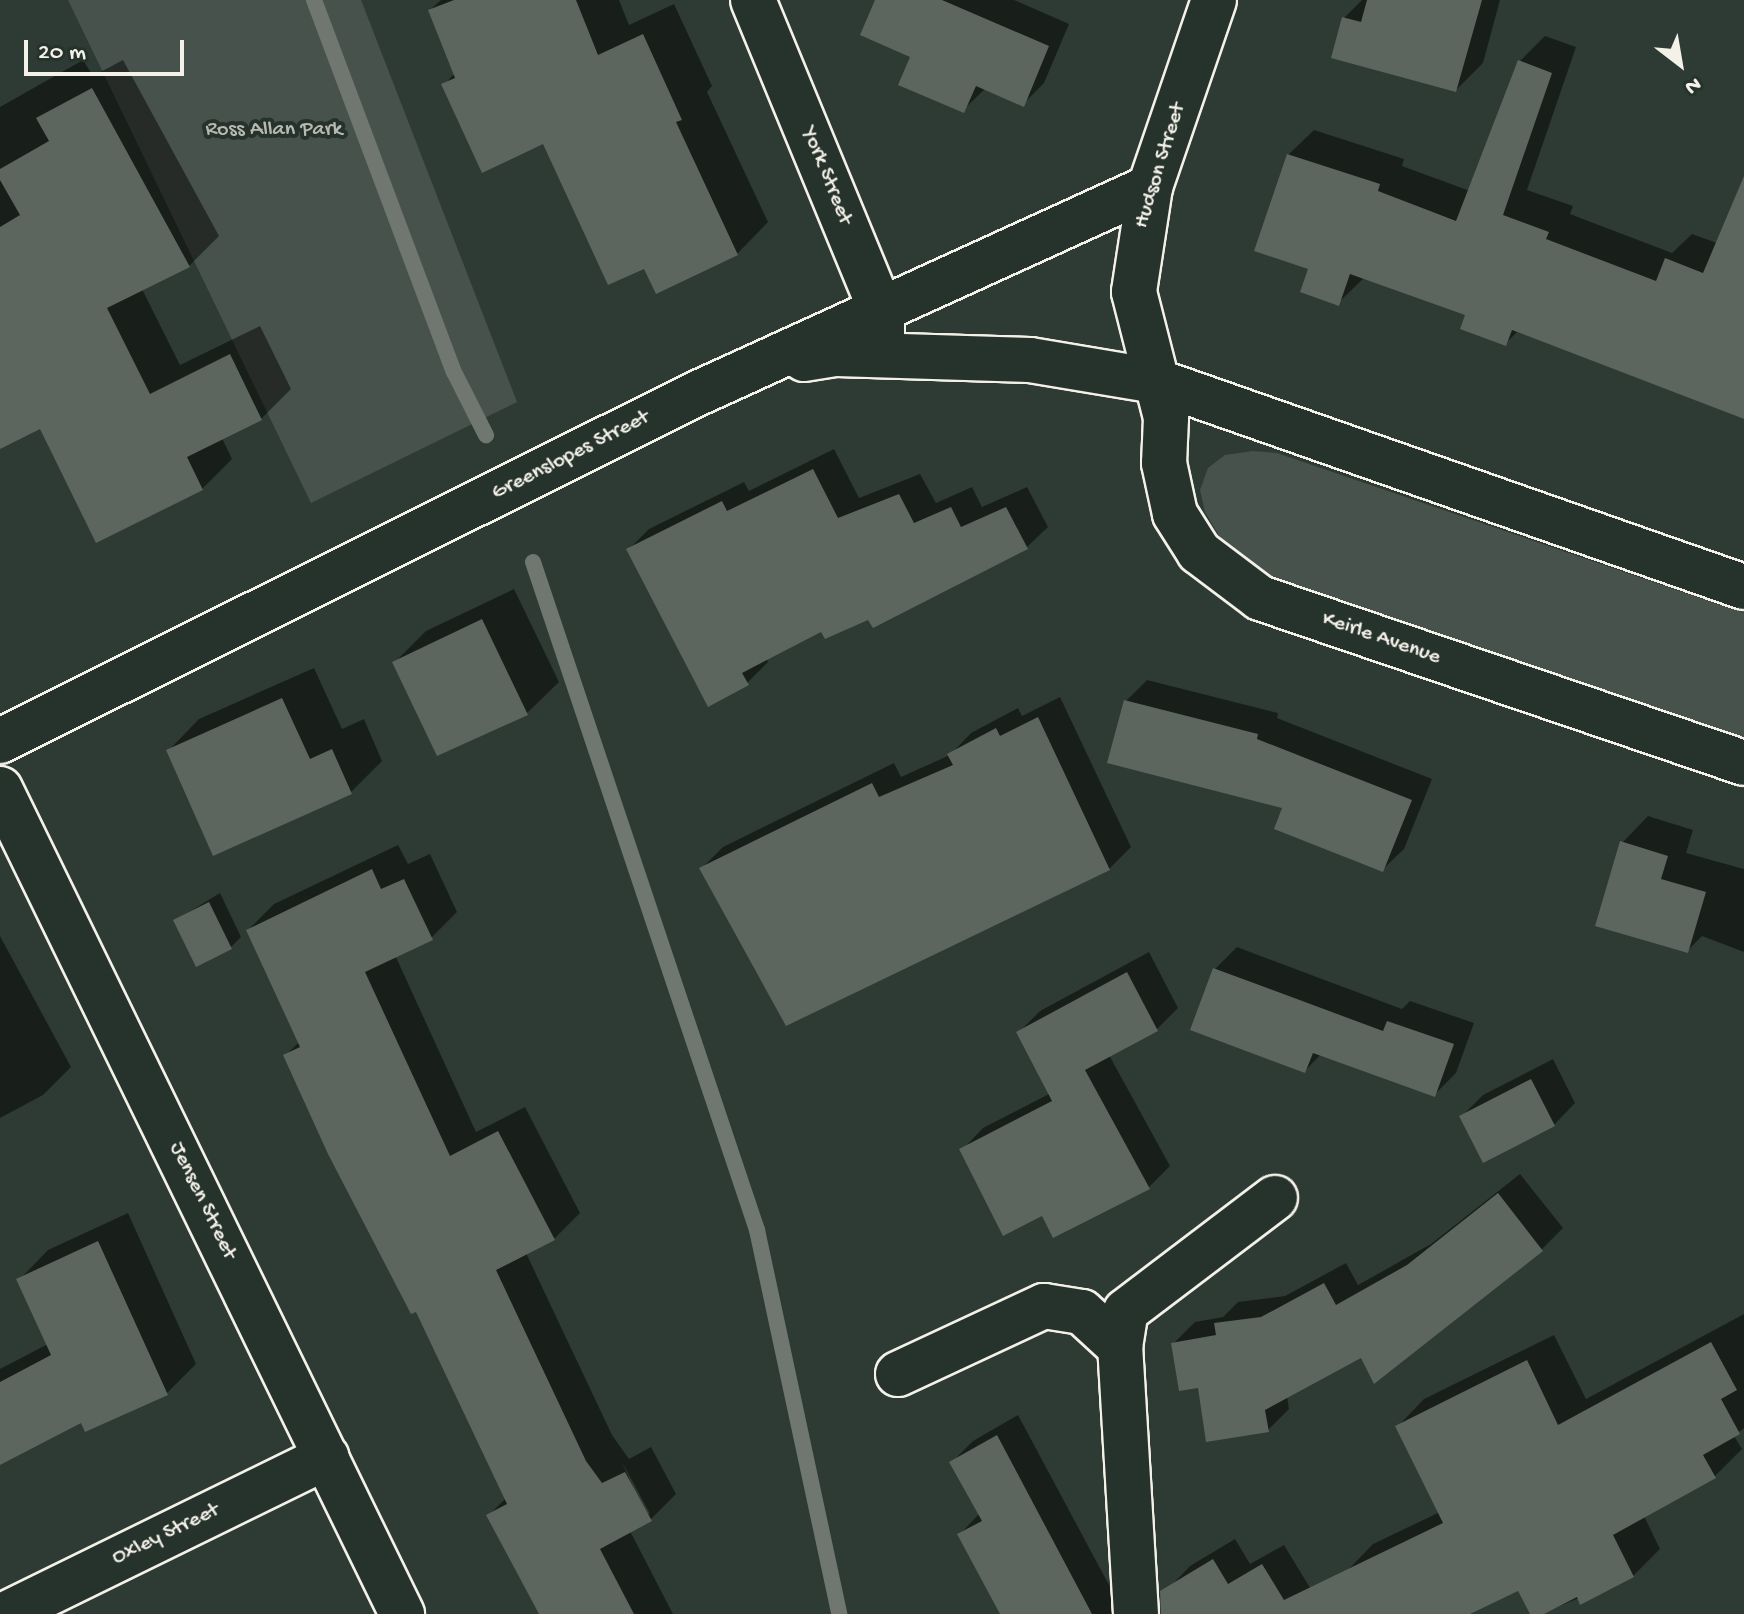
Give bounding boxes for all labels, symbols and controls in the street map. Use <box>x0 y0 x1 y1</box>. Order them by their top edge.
scale bar <box>28 24 188 74</box>
north arrow <box>1640 24 1720 104</box>
text: 20 m <box>38 39 86 68</box>
text: N <box>1680 70 1705 99</box>
street label: Hudson Street <box>1129 100 1193 232</box>
park label: Ross Allan Park <box>206 118 342 144</box>
street label: York Street <box>794 123 858 229</box>
street label: Greenslopes Street <box>488 405 654 507</box>
street label: Keirle Avenue <box>1318 606 1444 672</box>
street label: Jensen Street <box>162 1138 242 1264</box>
street label: Oxley Street <box>108 1498 224 1572</box>

